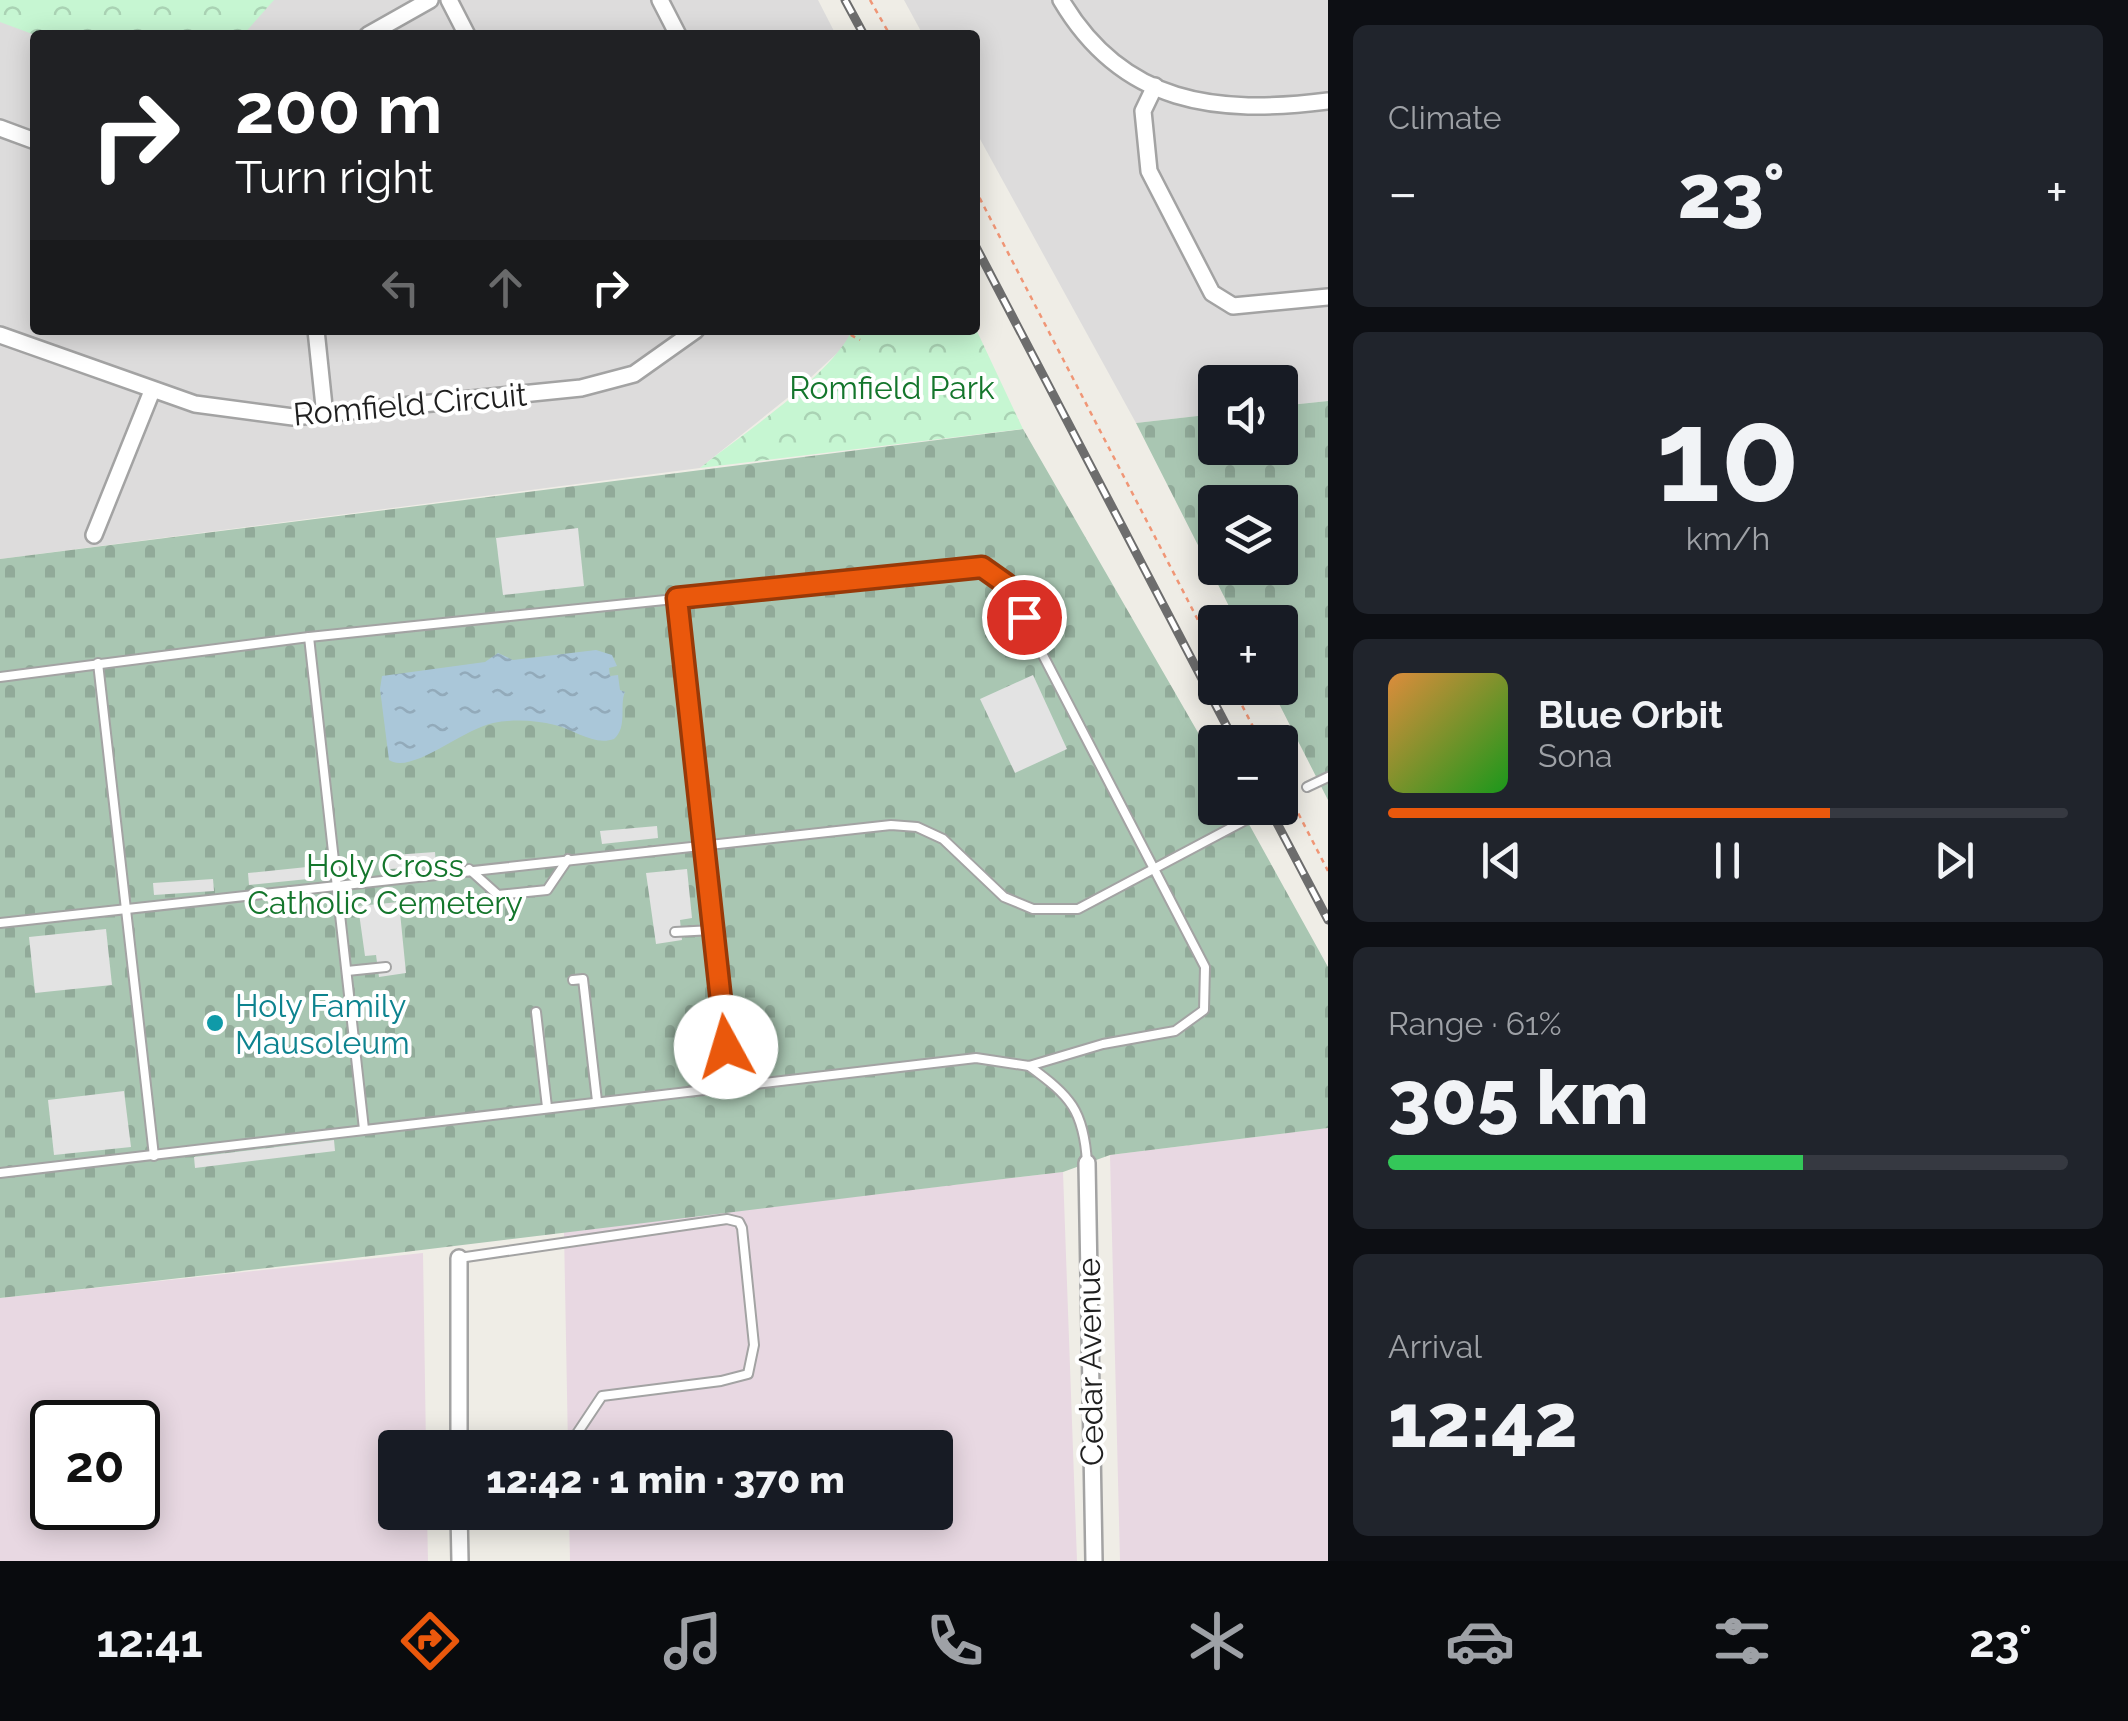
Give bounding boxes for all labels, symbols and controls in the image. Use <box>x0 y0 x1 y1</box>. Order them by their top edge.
text: 200 m <box>235 67 442 149</box>
icon: right <box>70 70 200 200</box>
text: Climate <box>1388 99 1502 136</box>
text: 23° <box>1678 147 1785 236</box>
text: Turn right <box>235 151 433 204</box>
text: − <box>1388 160 1418 225</box>
text: + <box>2045 160 2068 225</box>
icon: left <box>373 260 428 315</box>
icon: ahead <box>478 260 533 315</box>
icon: right <box>583 260 638 315</box>
map controls <box>1198 365 1298 825</box>
button: sound <box>1198 365 1298 465</box>
park label: Romfield Park <box>789 369 995 406</box>
street label: Romfield Circuit <box>292 375 529 433</box>
text: 10 <box>1656 379 1800 531</box>
button: layers <box>1198 485 1298 585</box>
text: km/h <box>1686 520 1770 557</box>
pin <box>982 575 1067 660</box>
icon: arrive <box>997 590 1052 645</box>
button: + <box>1198 605 1298 705</box>
text: Blue Orbit <box>1538 692 1723 737</box>
button: − <box>1198 725 1298 825</box>
text: Sona <box>1538 737 1613 774</box>
icon: previous <box>1474 833 1529 888</box>
icon: pause <box>1700 833 1755 888</box>
icon: next <box>1927 833 1982 888</box>
park label: Holy Cross Catholic Cemetery <box>247 847 523 921</box>
place label: Holy Family Mausoleum <box>235 987 410 1061</box>
position arrow <box>674 995 778 1099</box>
text: Range · 61% <box>1388 1005 1562 1042</box>
marker: Holy Family Mausoleum <box>204 1012 226 1034</box>
text: 305 km <box>1388 1053 1649 1142</box>
street label: Cedar Avenue <box>1070 1258 1110 1466</box>
text: Arrival <box>1388 1328 1482 1365</box>
text: 12:42 <box>1388 1376 1578 1465</box>
speed limit sign: 20 <box>30 1400 160 1530</box>
text: 12:42 · 1 min · 370 m <box>486 1457 845 1502</box>
icon: directions <box>395 1606 465 1676</box>
icon: music <box>658 1606 728 1676</box>
icon: phone <box>920 1606 990 1676</box>
icon: climate <box>1182 1606 1252 1676</box>
icon: car <box>1445 1606 1515 1676</box>
icon: filters <box>1707 1606 1777 1676</box>
text: 12:41 <box>96 1615 203 1668</box>
text: 23° <box>1969 1615 2032 1668</box>

